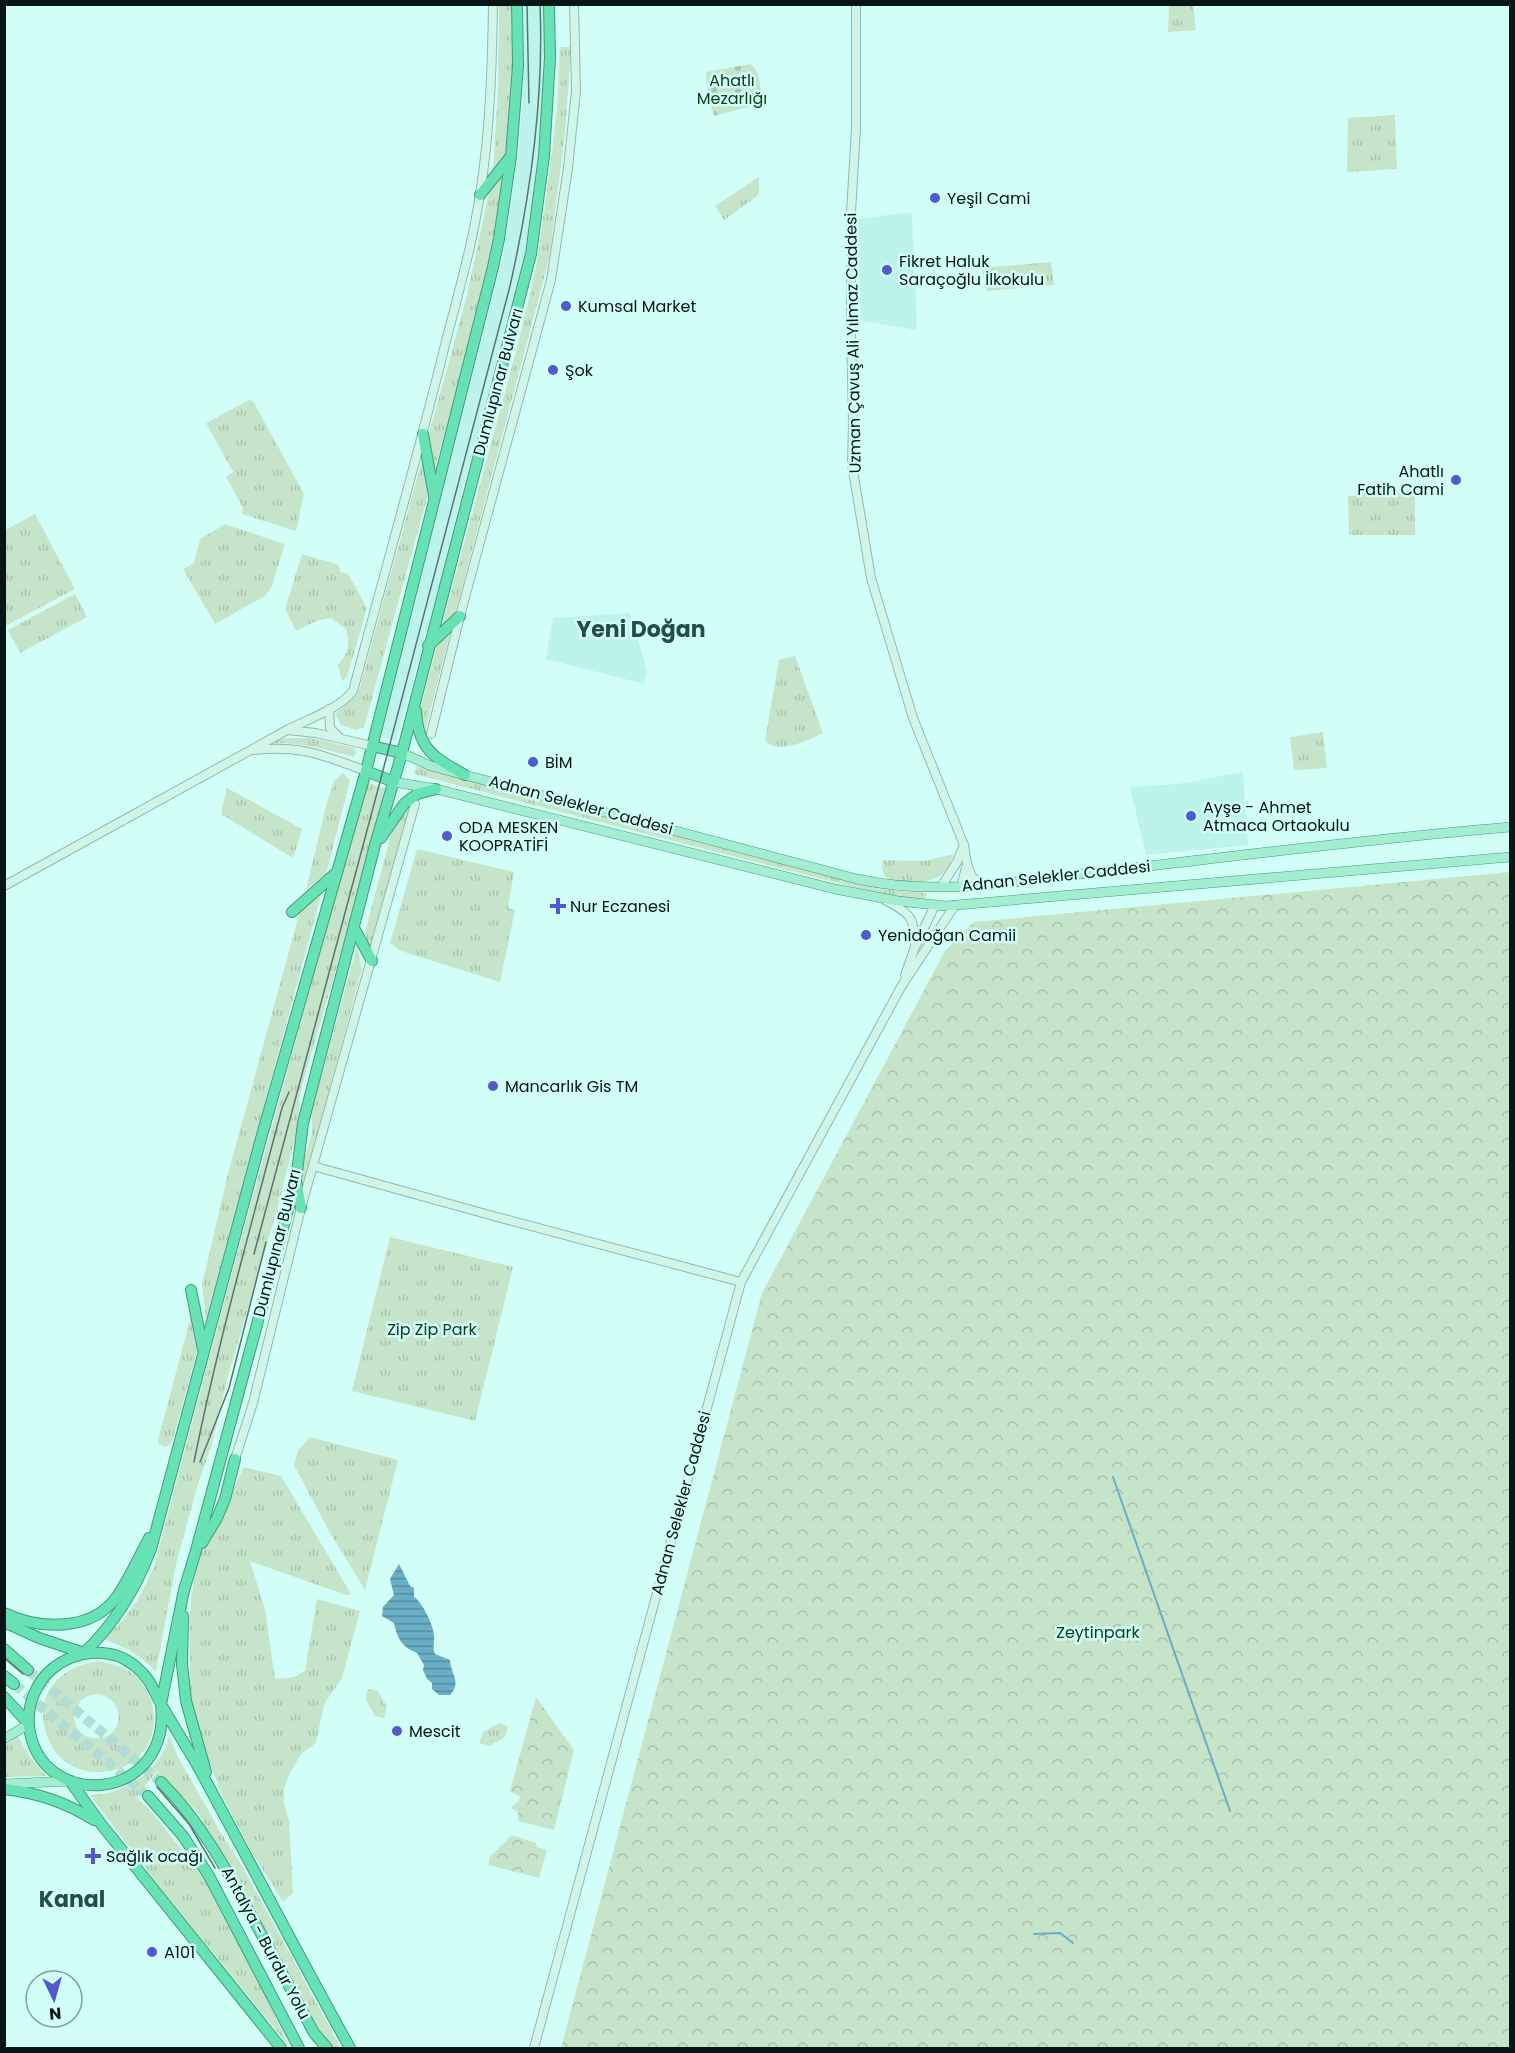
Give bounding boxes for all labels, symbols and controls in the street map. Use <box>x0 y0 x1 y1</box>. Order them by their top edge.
park label: Ahatlı Mezarlığı <box>697 69 767 110</box>
place label: Yeşil Cami <box>947 187 1030 210</box>
marker: Yeşil Cami <box>928 191 942 205</box>
street label: Uzman Çavuş Ali Yılmaz Caddesi <box>839 212 867 474</box>
place label: Fikret Haluk Saraçoğlu İlkokulu <box>899 250 1044 291</box>
marker: Fikret Haluk Saraçoğlu İlkokulu <box>880 263 894 277</box>
place label: Kumsal Market <box>578 295 696 318</box>
marker: Kumsal Market <box>559 299 573 313</box>
street label: Dumlupınar Bulvarı <box>467 306 529 458</box>
place label: Şok <box>565 359 594 382</box>
marker: Şok <box>546 363 560 377</box>
place label: Ahatlı Fatih Cami <box>1357 460 1444 501</box>
marker: Ahatlı Fatih Cami <box>1449 473 1463 487</box>
district label: Yeni Doğan <box>576 614 706 645</box>
place label: BİM <box>545 751 573 774</box>
marker: BİM <box>526 755 540 769</box>
street label: Adnan Selekler Caddesi <box>486 769 676 841</box>
place label: Ayşe - Ahmet Atmaca Ortaokulu <box>1203 796 1350 837</box>
marker: Ayşe - Ahmet Atmaca Ortaokulu <box>1184 809 1198 823</box>
place label: ODA MESKEN KOOPRATİFİ <box>459 816 558 857</box>
marker: ODA MESKEN KOOPRATİFİ <box>440 829 454 843</box>
street label: Adnan Selekler Caddesi <box>960 855 1152 897</box>
place label: Nur Eczanesi <box>570 895 670 918</box>
marker: Nur Eczanesi <box>551 899 565 913</box>
place label: Yenidoğan Camii <box>878 924 1016 947</box>
marker: Yenidoğan Camii <box>859 928 873 942</box>
place label: Mancarlık Gis TM <box>505 1075 638 1098</box>
marker: Mancarlık Gis TM <box>486 1079 500 1093</box>
street label: Dumlupınar Bulvarı <box>247 1167 307 1319</box>
park label: Zip Zip Park <box>387 1318 478 1341</box>
street label: Adnan Selekler Caddesi <box>645 1408 717 1598</box>
park label: Zeytinpark <box>1056 1621 1140 1644</box>
place label: Mescit <box>409 1720 461 1743</box>
marker: Mescit <box>390 1724 404 1738</box>
place label: Sağlık ocağı <box>106 1845 203 1868</box>
marker: Sağlık ocağı <box>84 1847 102 1865</box>
street label: Antalya - Burdur Yolu <box>216 1863 316 2023</box>
district label: Kanal <box>39 1884 105 1915</box>
place label: A101 <box>164 1941 195 1964</box>
marker: A101 <box>145 1945 159 1959</box>
north arrow <box>24 1969 84 2029</box>
text: N <box>48 2001 62 2025</box>

